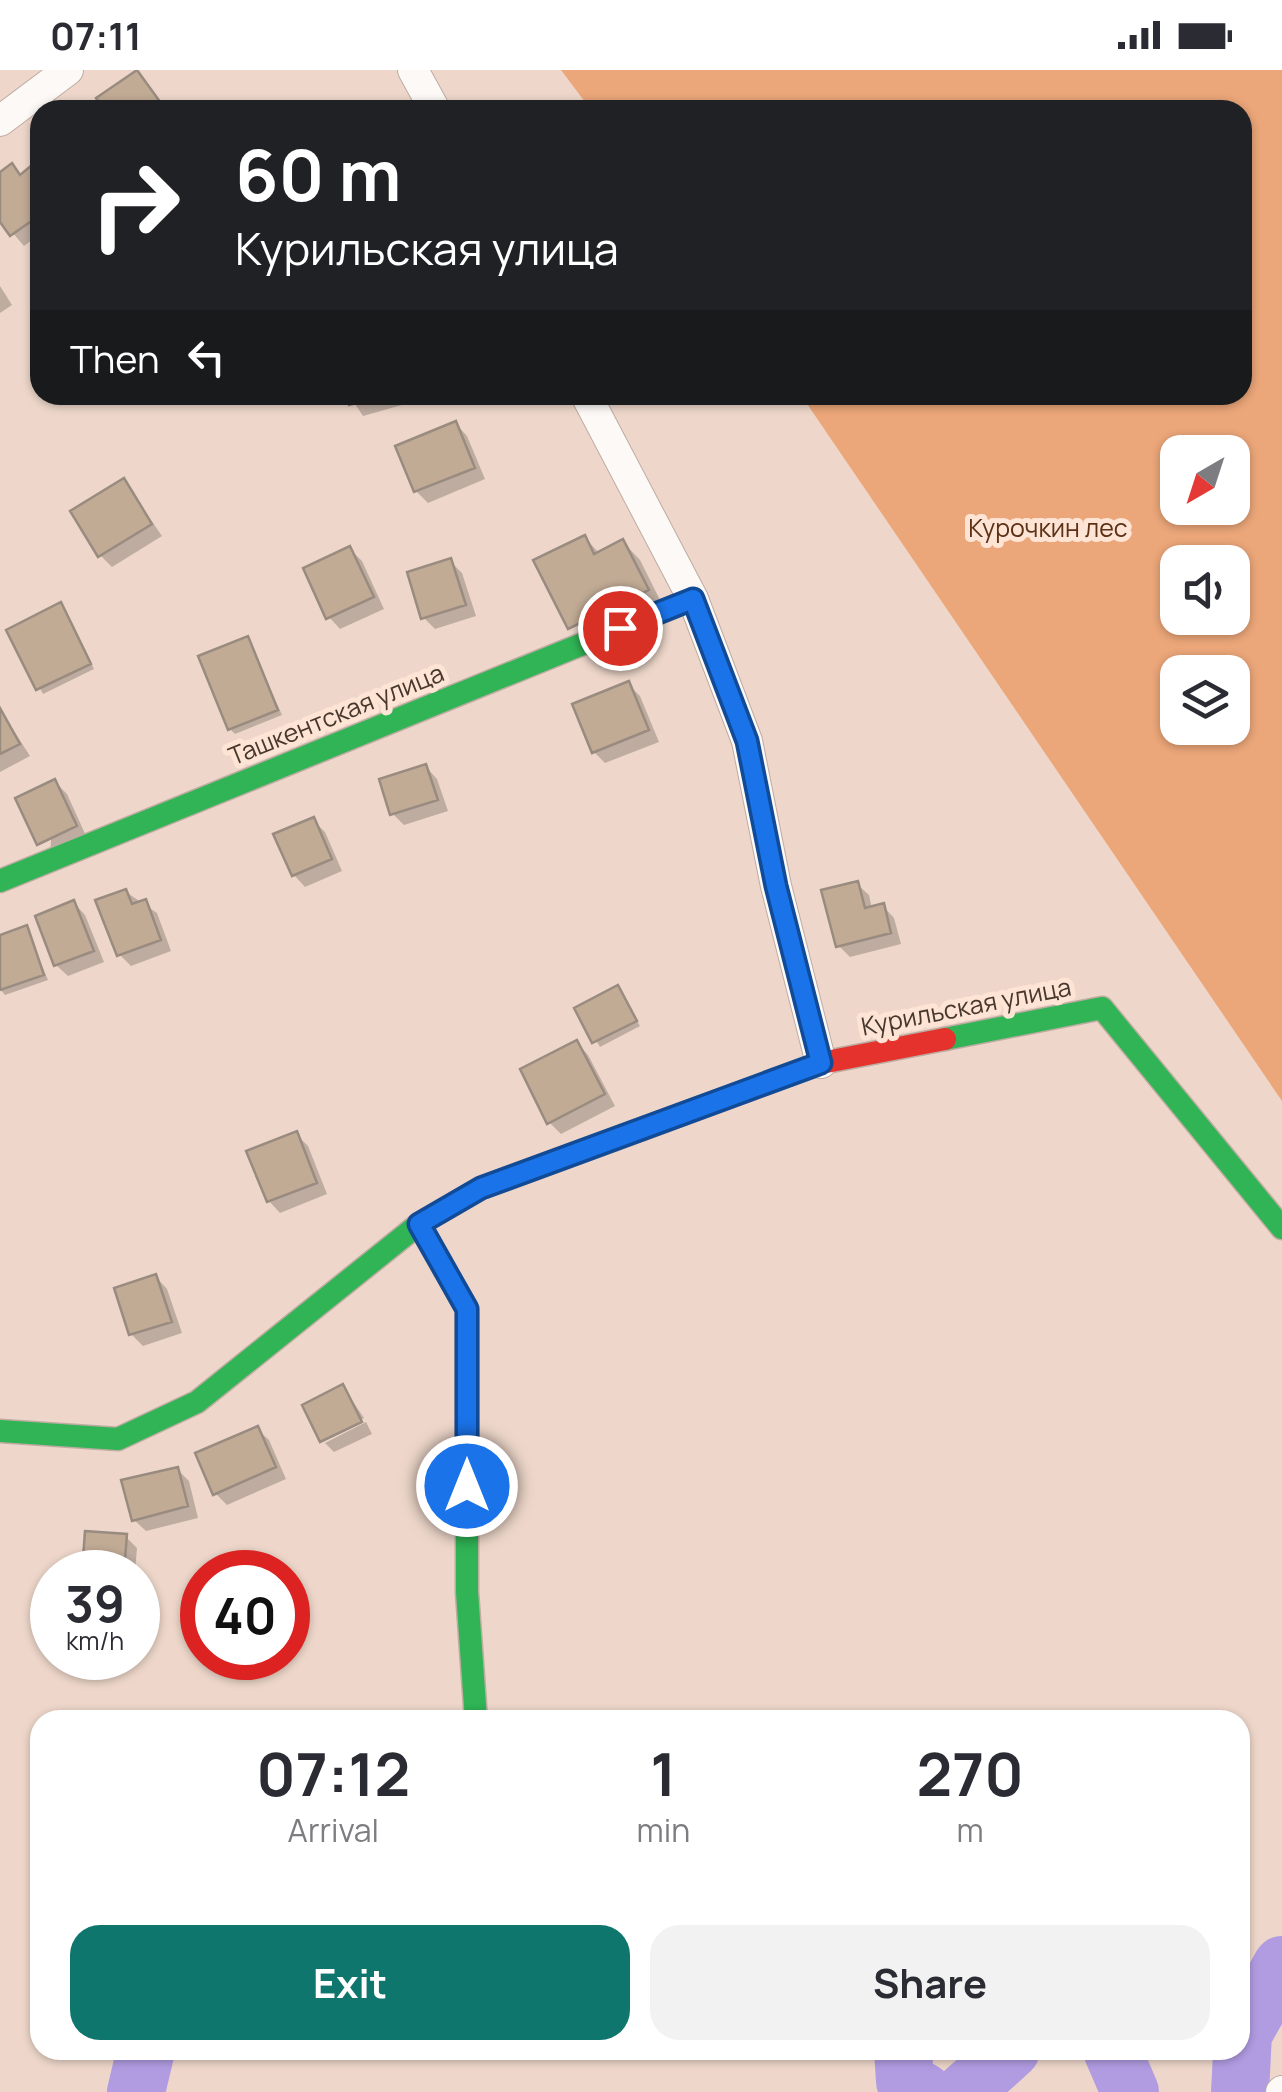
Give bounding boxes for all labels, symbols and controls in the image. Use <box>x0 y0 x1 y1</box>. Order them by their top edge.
text: 07:11 <box>50 9 142 61</box>
text: 60 m <box>235 126 402 222</box>
icon: right <box>70 140 200 270</box>
text: Курильская улица <box>235 217 619 279</box>
icon: left <box>179 330 234 385</box>
text: Then <box>70 332 159 384</box>
north arrow <box>1160 435 1250 525</box>
map controls <box>1160 435 1250 745</box>
park label: Курочкин лес <box>968 510 1128 545</box>
button: sound <box>1160 545 1250 635</box>
pin <box>578 586 663 671</box>
icon: arrive <box>593 601 648 656</box>
street label: Ташкентская улица <box>223 655 449 773</box>
button: layers <box>1160 655 1250 745</box>
street label: Курильская улица <box>858 968 1074 1044</box>
position arrow <box>415 1434 519 1538</box>
speed limit sign: 40 <box>180 1550 310 1680</box>
text: 39 <box>65 1569 125 1637</box>
text: km/h <box>66 1623 124 1658</box>
text: 07:12 <box>256 1732 410 1814</box>
text: 1 <box>650 1732 677 1814</box>
text: 270 <box>916 1732 1024 1814</box>
text: Arrival <box>288 1808 379 1852</box>
text: min <box>637 1808 690 1852</box>
text: m <box>957 1808 984 1852</box>
button: Exit <box>70 1925 630 2040</box>
button: Share <box>650 1925 1210 2040</box>

